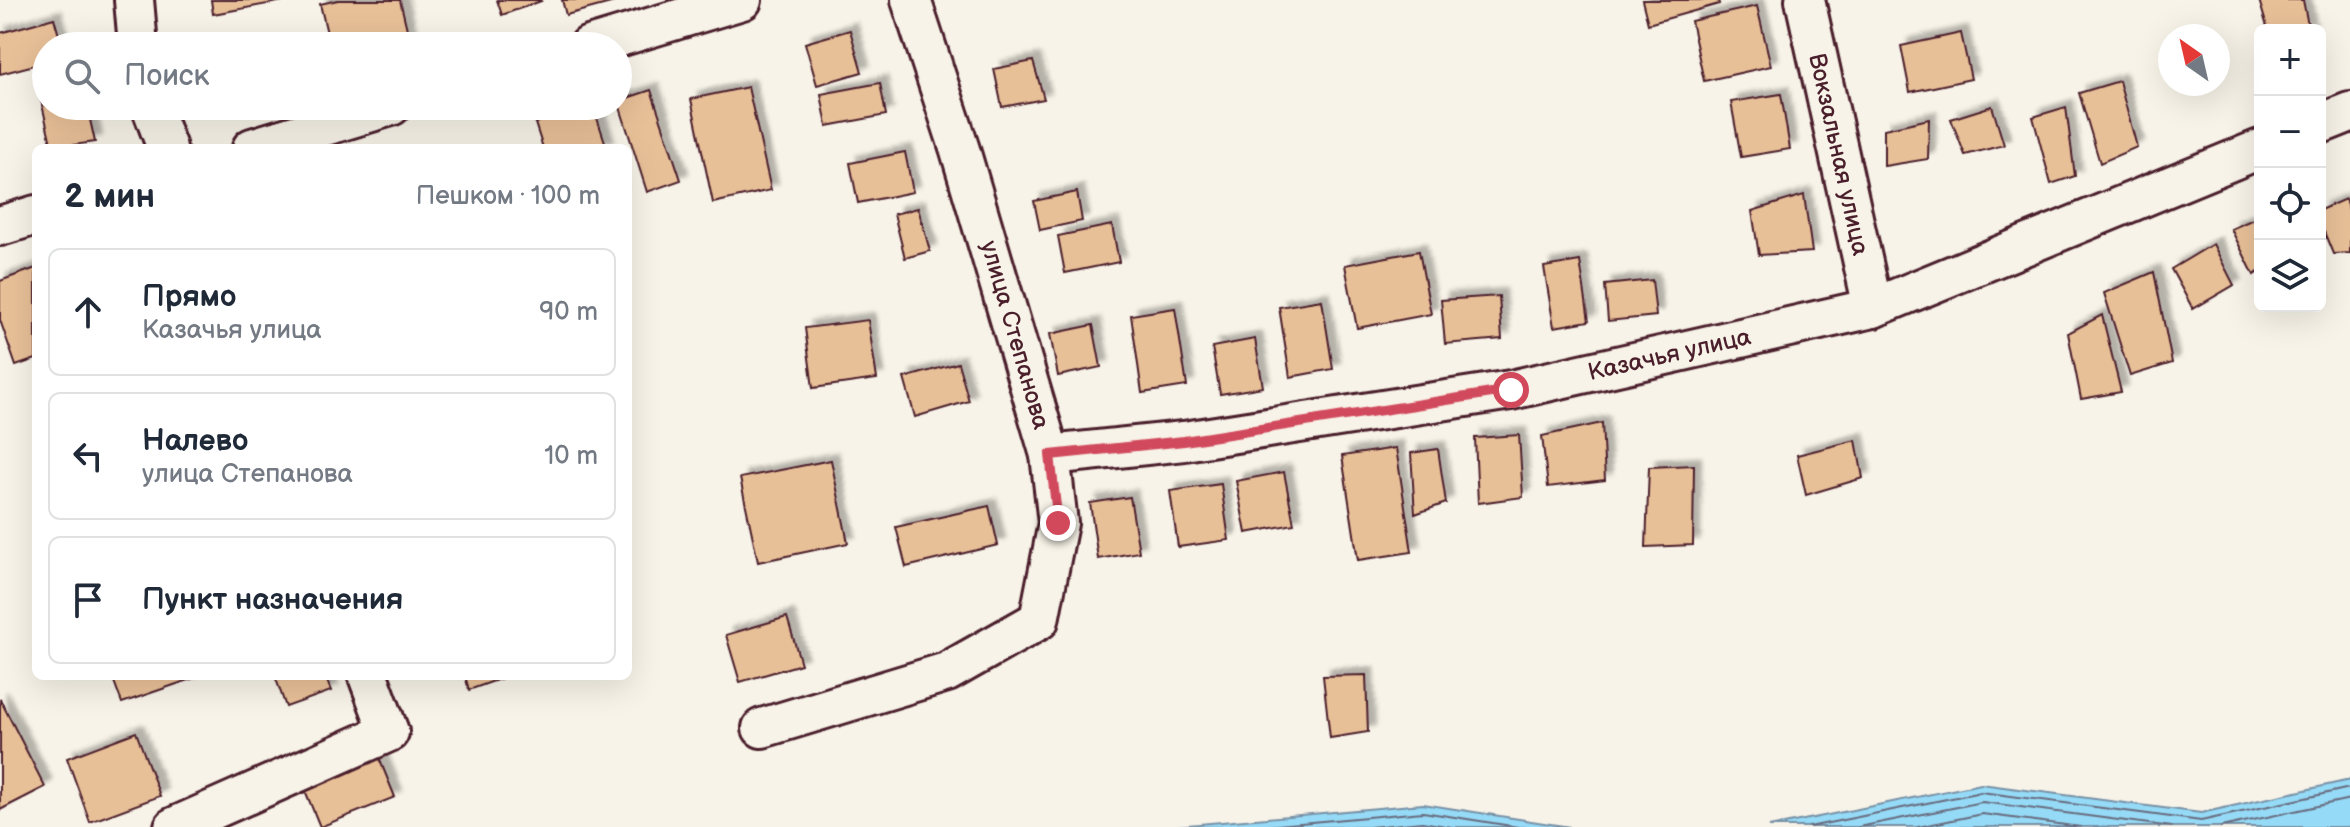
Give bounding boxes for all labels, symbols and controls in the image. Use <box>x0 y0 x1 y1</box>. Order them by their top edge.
north arrow <box>2158 24 2230 96</box>
map controls <box>2254 24 2326 312</box>
button: + <box>2254 24 2326 96</box>
search box <box>32 32 632 120</box>
street label: Вокзальная улица <box>1803 51 1875 258</box>
icon: search <box>60 54 104 98</box>
text: Поиск <box>124 58 210 94</box>
button: − <box>2254 96 2326 168</box>
button: locate <box>2254 168 2326 240</box>
text: 2 мин <box>64 176 155 217</box>
text: Пешком · 100 m <box>416 181 600 212</box>
street label: улица Степанова <box>974 237 1056 433</box>
button: layers <box>2254 240 2326 312</box>
text: Прямо <box>142 279 236 315</box>
icon: ahead <box>66 290 110 334</box>
text: 90 m <box>539 297 598 328</box>
text: Казачья улица <box>142 315 322 346</box>
street label: Казачья улица <box>1585 322 1753 387</box>
route start <box>1493 372 1529 408</box>
text: Налево <box>142 423 248 459</box>
icon: left <box>66 434 110 478</box>
text: 10 m <box>544 441 598 472</box>
text: улица Степанова <box>142 459 353 490</box>
route end <box>1040 505 1076 541</box>
icon: arrive <box>66 578 110 622</box>
text: Пункт назначения <box>142 582 403 618</box>

